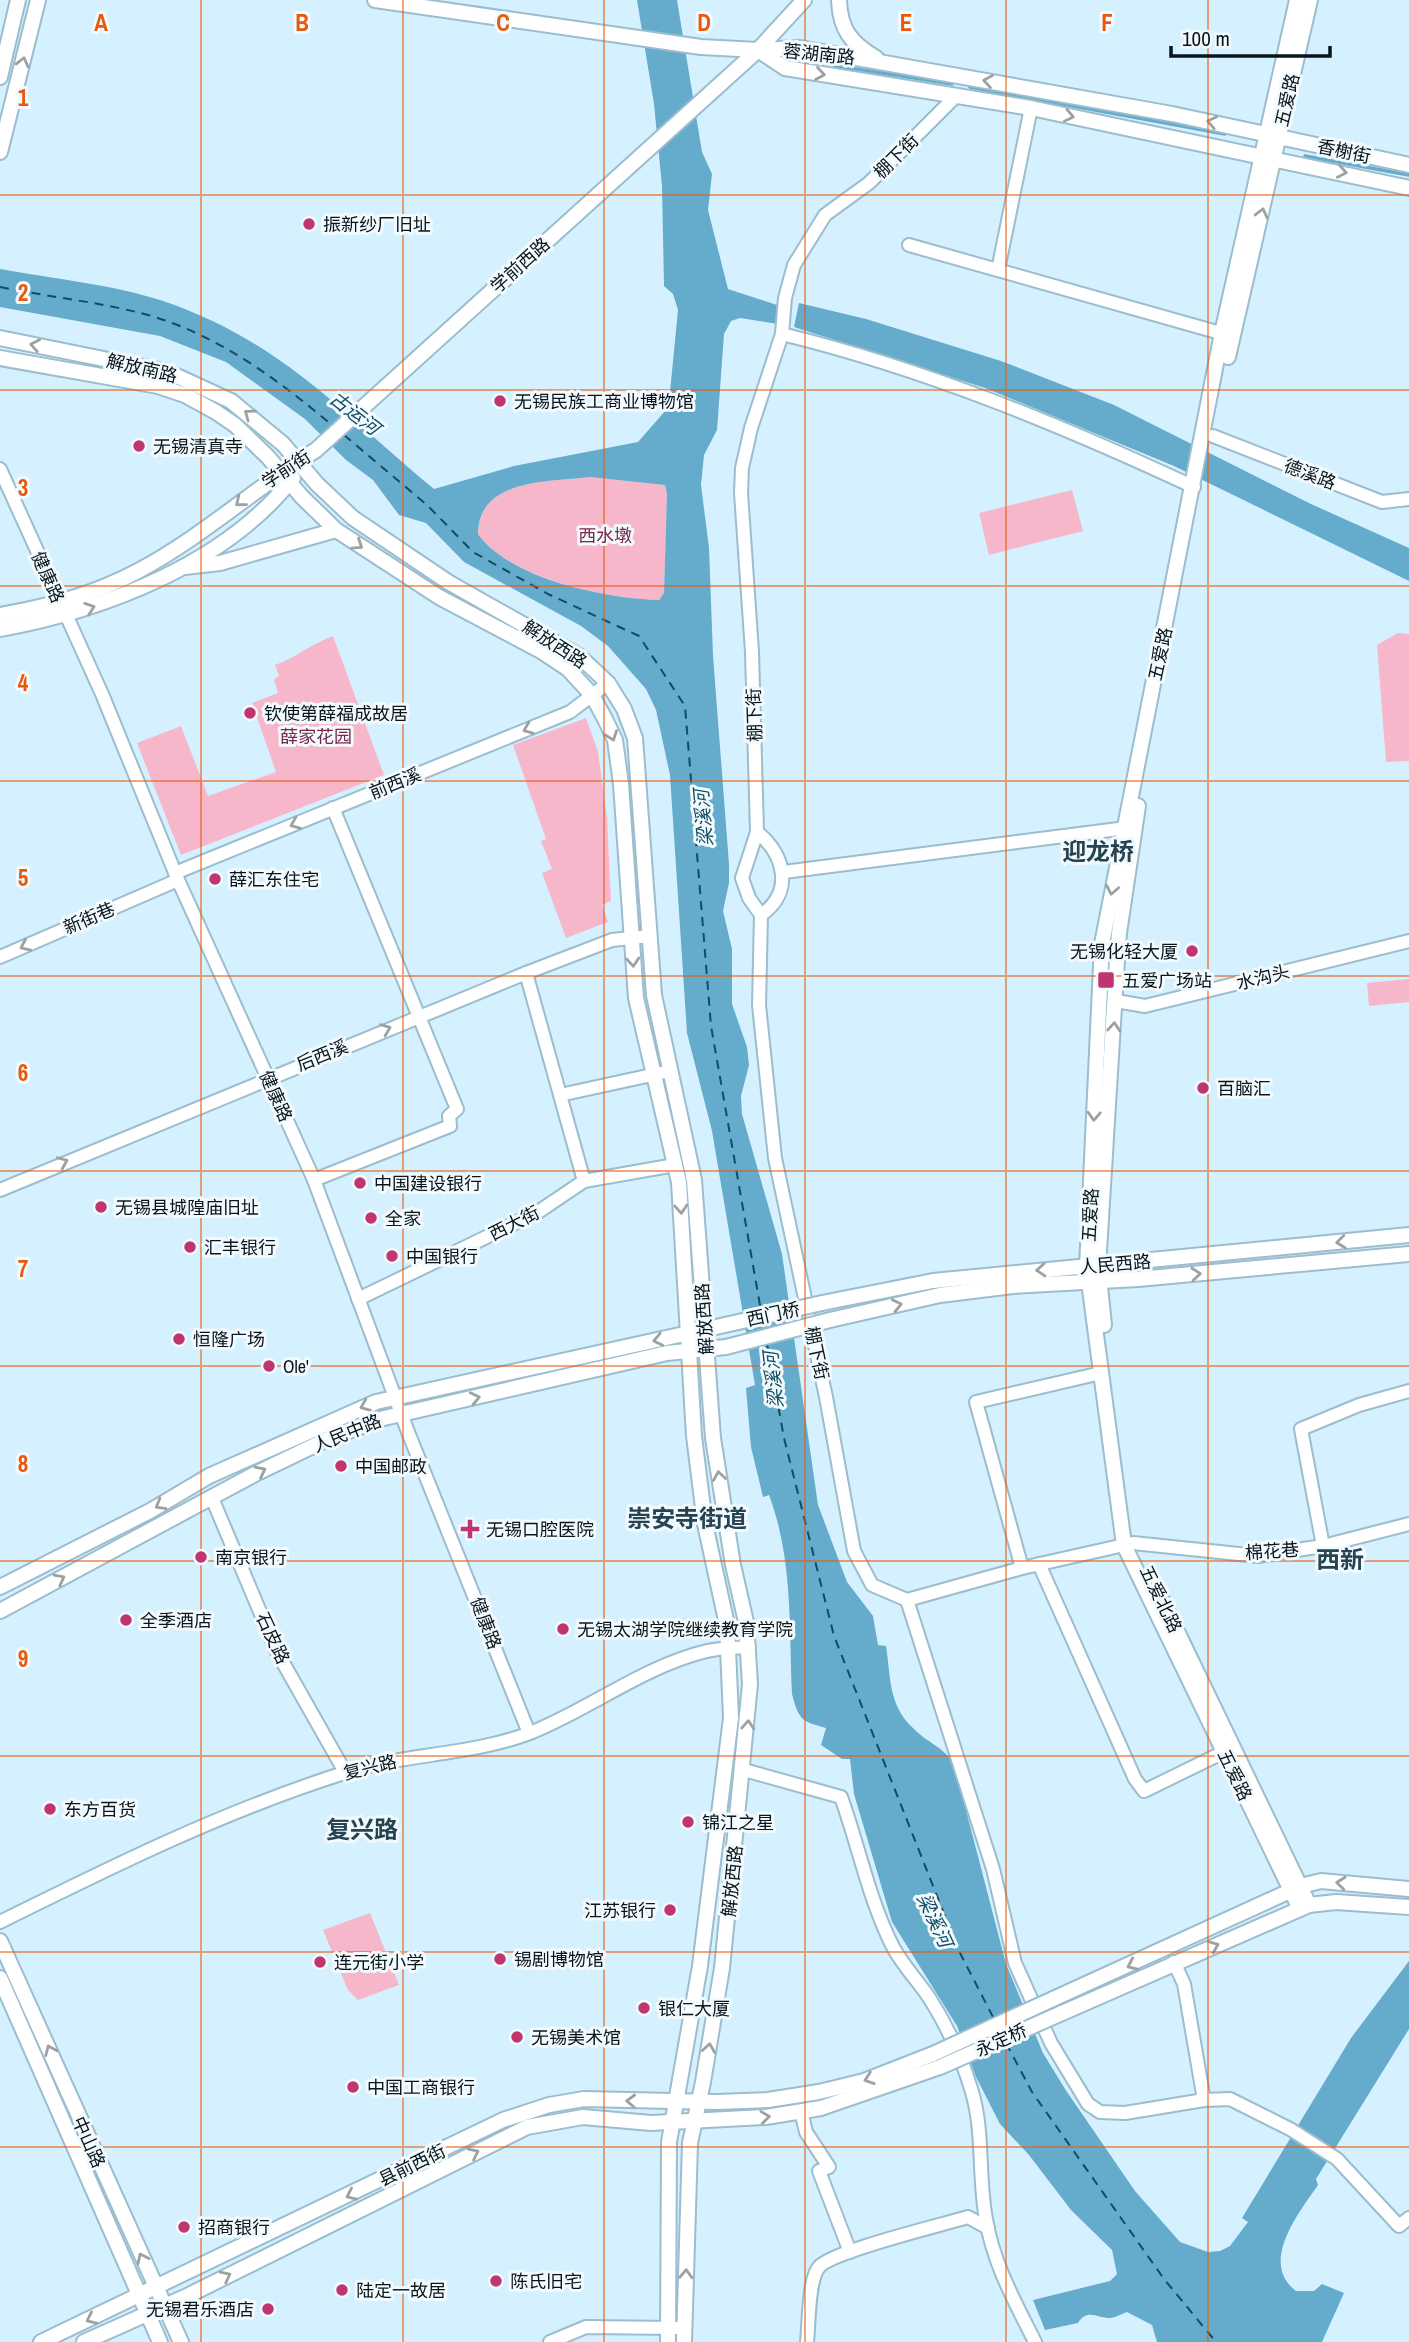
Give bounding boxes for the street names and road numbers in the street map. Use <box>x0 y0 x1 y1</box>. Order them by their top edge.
street label: 蓉湖南路 <box>782 38 856 70</box>
street label: 五爱路 <box>1269 71 1305 129</box>
street label: 棚下街 <box>868 128 924 184</box>
street label: 香榭街 <box>1315 133 1373 169</box>
street label: 学前西路 <box>485 232 555 298</box>
street label: 解放南路 <box>104 348 180 388</box>
street label: 学前街 <box>257 444 315 494</box>
street label: 德溪路 <box>1280 453 1340 495</box>
street label: 健康路 <box>26 547 70 607</box>
street label: 解放西路 <box>518 614 592 674</box>
street label: 五爱路 <box>1142 625 1178 683</box>
street label: 棚下街 <box>741 688 767 742</box>
street label: 前西溪 <box>365 761 425 805</box>
street label: 新街巷 <box>59 896 119 940</box>
street label: 水沟头 <box>1234 958 1292 996</box>
street label: 后西溪 <box>292 1033 352 1077</box>
street label: 健康路 <box>254 1066 298 1126</box>
street label: 五爱路 <box>1076 1187 1104 1243</box>
street label: 西大街 <box>484 1200 544 1246</box>
street label: 人民西路 <box>1078 1248 1152 1280</box>
street label: 解放西路 <box>689 1282 719 1356</box>
street label: 西门桥 <box>744 1296 802 1332</box>
street label: 棚下街 <box>799 1324 835 1382</box>
street label: 人民中路 <box>309 1408 385 1458</box>
street label: 棉花巷 <box>1244 1537 1300 1565</box>
street label: 五爱北路 <box>1134 1561 1188 1637</box>
street label: 健康路 <box>465 1593 507 1653</box>
street label: 石皮路 <box>250 1608 296 1668</box>
street label: 五爱路 <box>1212 1745 1258 1805</box>
street label: 复兴路 <box>341 1748 399 1786</box>
street label: 解放西路 <box>716 1844 748 1918</box>
street label: 永定桥 <box>971 2018 1031 2062</box>
street label: 中山路 <box>67 2112 111 2172</box>
street label: 县前西街 <box>374 2138 450 2192</box>

